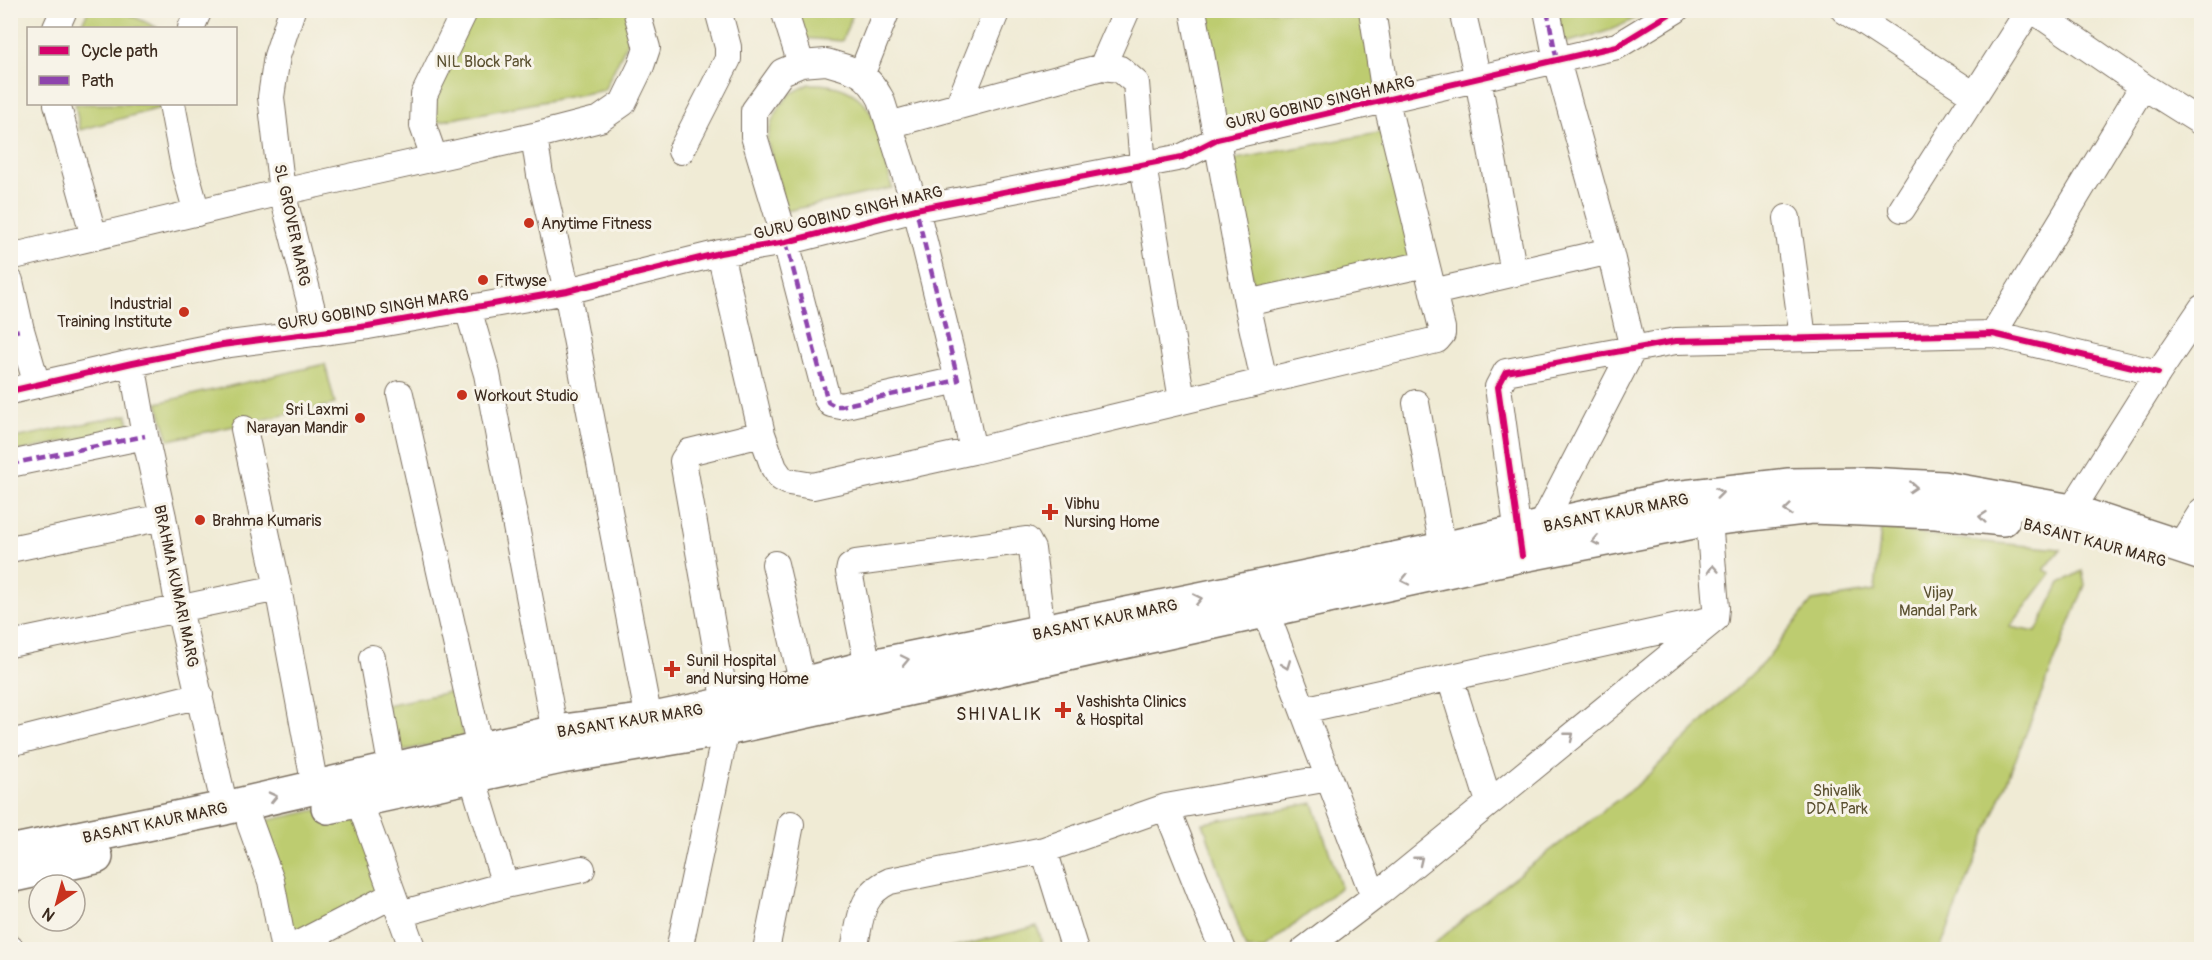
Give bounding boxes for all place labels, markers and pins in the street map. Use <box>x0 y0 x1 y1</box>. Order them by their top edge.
place label: Anytime Fitness <box>541 214 652 234</box>
marker: Anytime Fitness <box>522 216 536 230</box>
place label: Fitwyse <box>495 271 547 291</box>
marker: Fitwyse <box>476 273 490 287</box>
place label: Industrial Training Institute <box>57 294 172 332</box>
marker: Industrial Training Institute <box>177 305 191 319</box>
place label: Workout Studio <box>474 386 579 406</box>
marker: Workout Studio <box>455 388 469 402</box>
place label: Sri Laxmi Narayan Mandir <box>246 400 348 438</box>
marker: Sri Laxmi Narayan Mandir <box>353 411 367 425</box>
place label: Vibhu Nursing Home <box>1064 494 1159 532</box>
marker: Vibhu Nursing Home <box>1041 503 1059 521</box>
place label: Brahma Kumaris <box>212 511 321 531</box>
marker: Brahma Kumaris <box>193 513 207 527</box>
place label: Sunil Hospital and Nursing Home <box>686 651 809 689</box>
marker: Sunil Hospital and Nursing Home <box>663 660 681 678</box>
place label: Vashishta Clinics & Hospital <box>1076 692 1186 730</box>
marker: Vashishta Clinics & Hospital <box>1054 701 1072 719</box>

